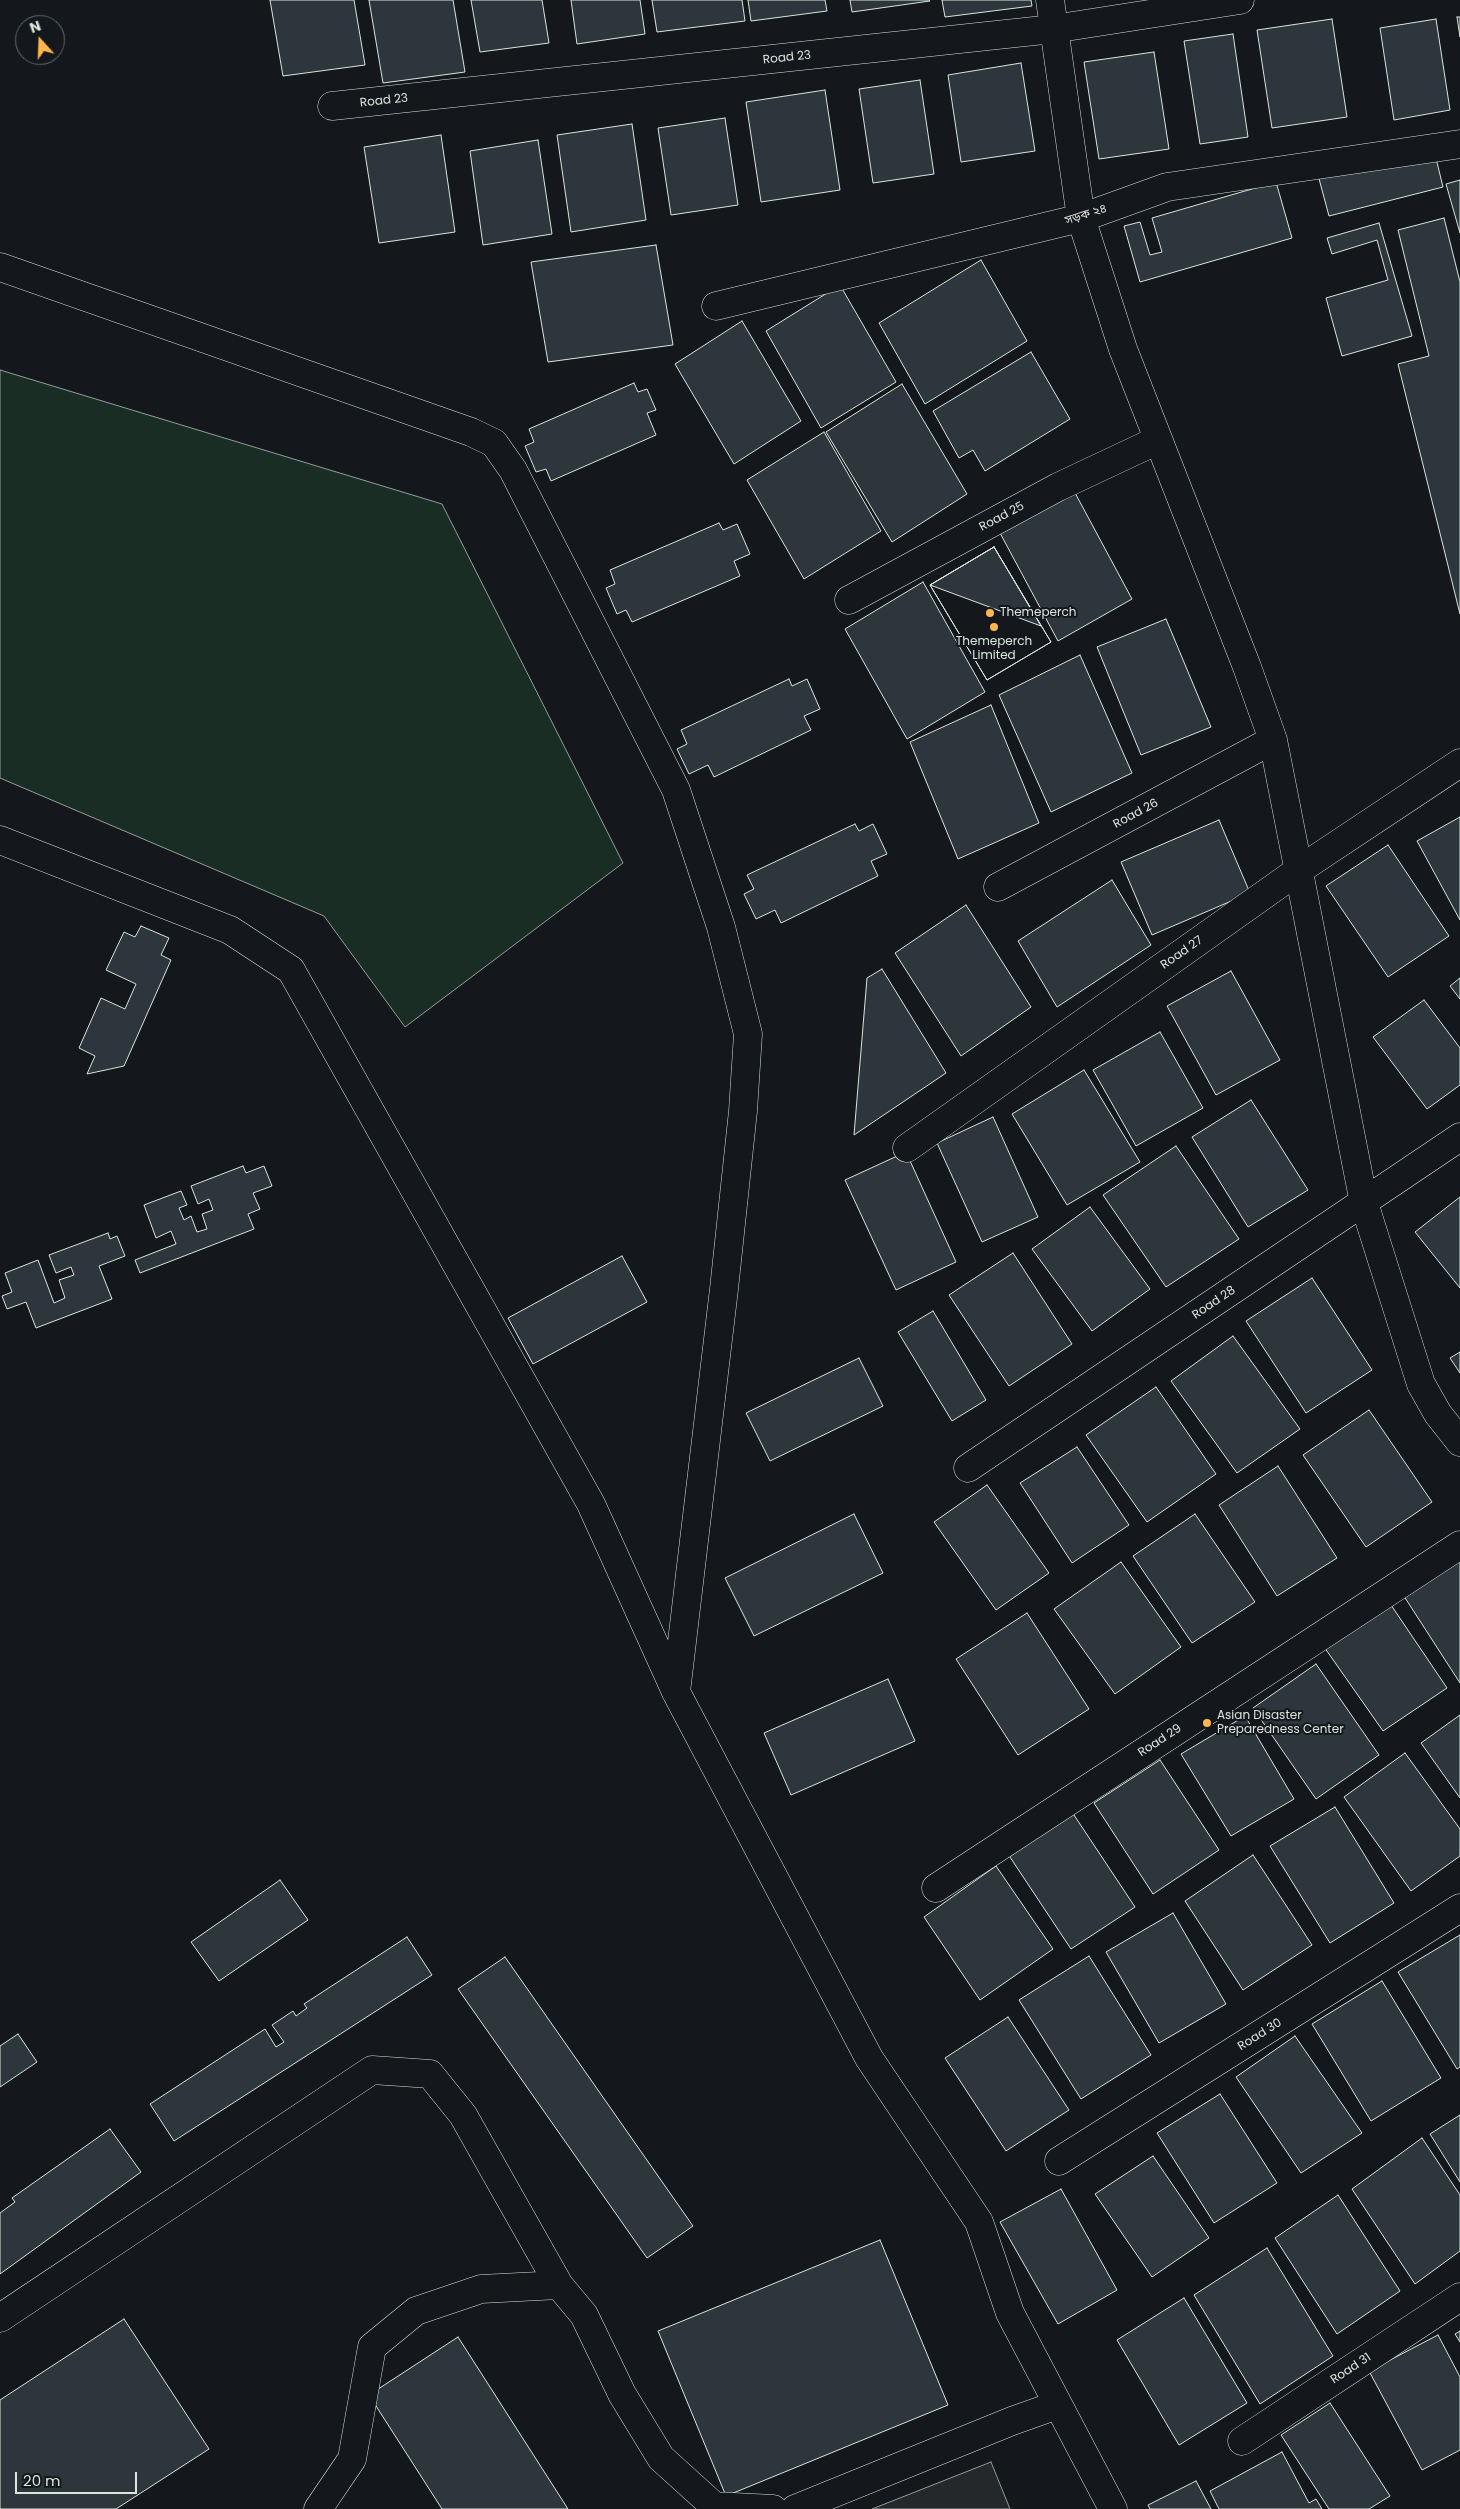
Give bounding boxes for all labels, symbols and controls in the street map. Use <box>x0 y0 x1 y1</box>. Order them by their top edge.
north arrow <box>15 15 65 65</box>
text: N <box>27 16 44 38</box>
street label: Road 23 <box>762 48 812 68</box>
street label: Road 23 <box>359 91 409 111</box>
street label: সড়ক ২৪ <box>1063 201 1109 229</box>
street label: Road 25 <box>977 499 1027 535</box>
place label: Themeperch <box>1000 606 1076 620</box>
marker: Themeperch <box>984 607 996 619</box>
marker: Themeperch Limited <box>988 621 1000 633</box>
place label: Themeperch Limited <box>956 635 1032 663</box>
street label: Road 26 <box>1111 796 1161 832</box>
street label: Road 27 <box>1158 933 1206 973</box>
street label: Road 28 <box>1190 1283 1238 1323</box>
place label: Asian Disaster Preparedness Center <box>1217 1709 1344 1737</box>
marker: Asian Disaster Preparedness Center <box>1201 1717 1213 1729</box>
street label: Road 29 <box>1136 1722 1184 1760</box>
street label: Road 30 <box>1235 2016 1285 2054</box>
street label: Road 31 <box>1328 2351 1374 2387</box>
scale bar <box>18 2462 140 2494</box>
text: 20 m <box>23 2470 61 2491</box>

